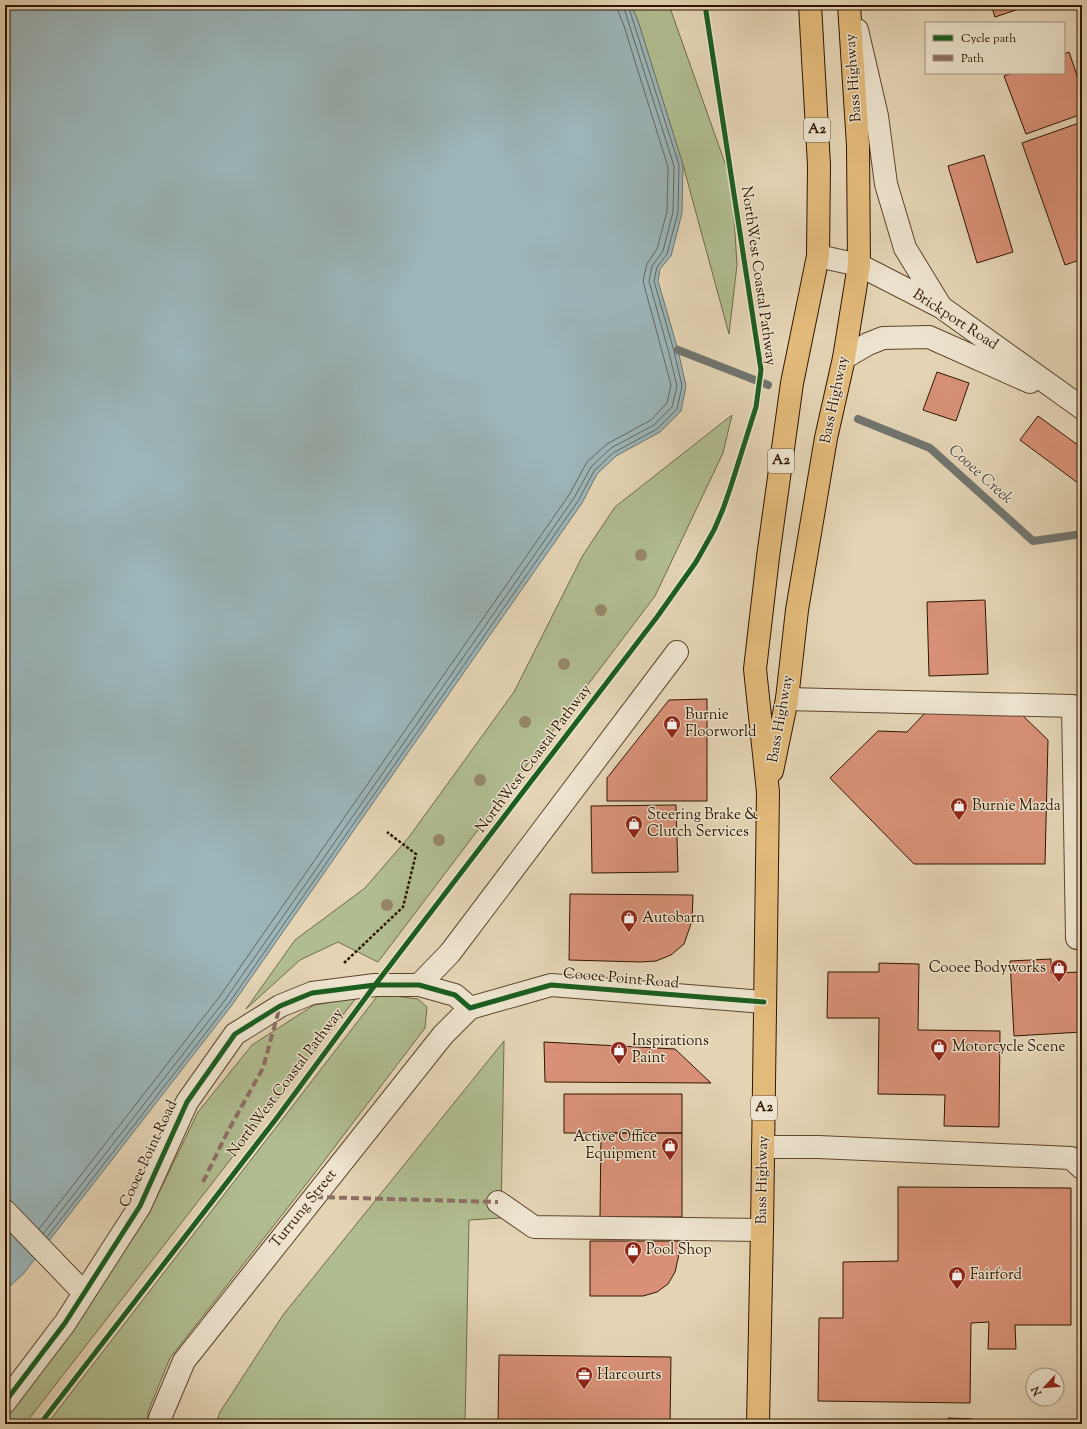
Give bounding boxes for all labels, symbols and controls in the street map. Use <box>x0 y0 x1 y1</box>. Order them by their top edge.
legend <box>925 22 1065 74</box>
text: Cycle path <box>961 30 1016 48</box>
street label: Bass Highway <box>840 32 868 123</box>
text: Path <box>961 50 984 68</box>
road number: A2 <box>804 118 830 142</box>
street label: NorthWest Coastal Pathway <box>735 185 781 368</box>
street label: Brickport Road <box>908 284 1002 356</box>
street label: Bass Highway <box>816 354 855 446</box>
water label: Cooee Creek <box>943 440 1017 510</box>
road number: A2 <box>768 449 794 473</box>
street label: Bass Highway <box>763 673 799 765</box>
street label: NorthWest Coastal Pathway <box>471 680 597 838</box>
place label: Burnie Floorworld <box>685 705 757 743</box>
shop icon: Burnie Floorworld <box>662 714 682 739</box>
shop icon: Burnie Mazda <box>949 796 969 821</box>
place label: Burnie Mazda <box>972 796 1061 817</box>
place label: Steering Brake & Clutch Services <box>647 805 759 843</box>
shop icon: Steering Brake & Clutch Services <box>624 814 644 839</box>
shop icon: Autobarn <box>619 908 639 933</box>
place label: Autobarn <box>642 908 705 929</box>
place label: Cooee Bodyworks <box>929 958 1046 979</box>
shop icon: Cooee Bodyworks <box>1049 958 1069 983</box>
street label: Cooee Point Road <box>562 963 680 995</box>
street label: NorthWest Coastal Pathway <box>223 1004 349 1162</box>
place label: Inspirations Paint <box>632 1031 709 1069</box>
shop icon: Motorcycle Scene <box>929 1037 949 1062</box>
place label: Motorcycle Scene <box>952 1037 1066 1058</box>
shop icon: Inspirations Paint <box>609 1040 629 1065</box>
street label: Cooee Point Road <box>115 1096 183 1211</box>
road number: A2 <box>751 1096 777 1120</box>
place label: Active Office Equipment <box>573 1127 657 1165</box>
street label: Bass Highway <box>752 1135 774 1225</box>
shop icon: Active Office Equipment <box>660 1136 680 1161</box>
street label: Turrung Street <box>266 1165 342 1253</box>
shop icon: Pool Shop <box>623 1240 643 1265</box>
place label: Pool Shop <box>646 1240 712 1261</box>
shop icon: Fairford <box>947 1265 967 1290</box>
place label: Fairford <box>970 1265 1023 1286</box>
office icon: Harcourts <box>574 1365 594 1390</box>
place label: Harcourts <box>597 1365 662 1386</box>
north arrow <box>1025 1367 1065 1407</box>
text: N <box>1028 1383 1046 1399</box>

